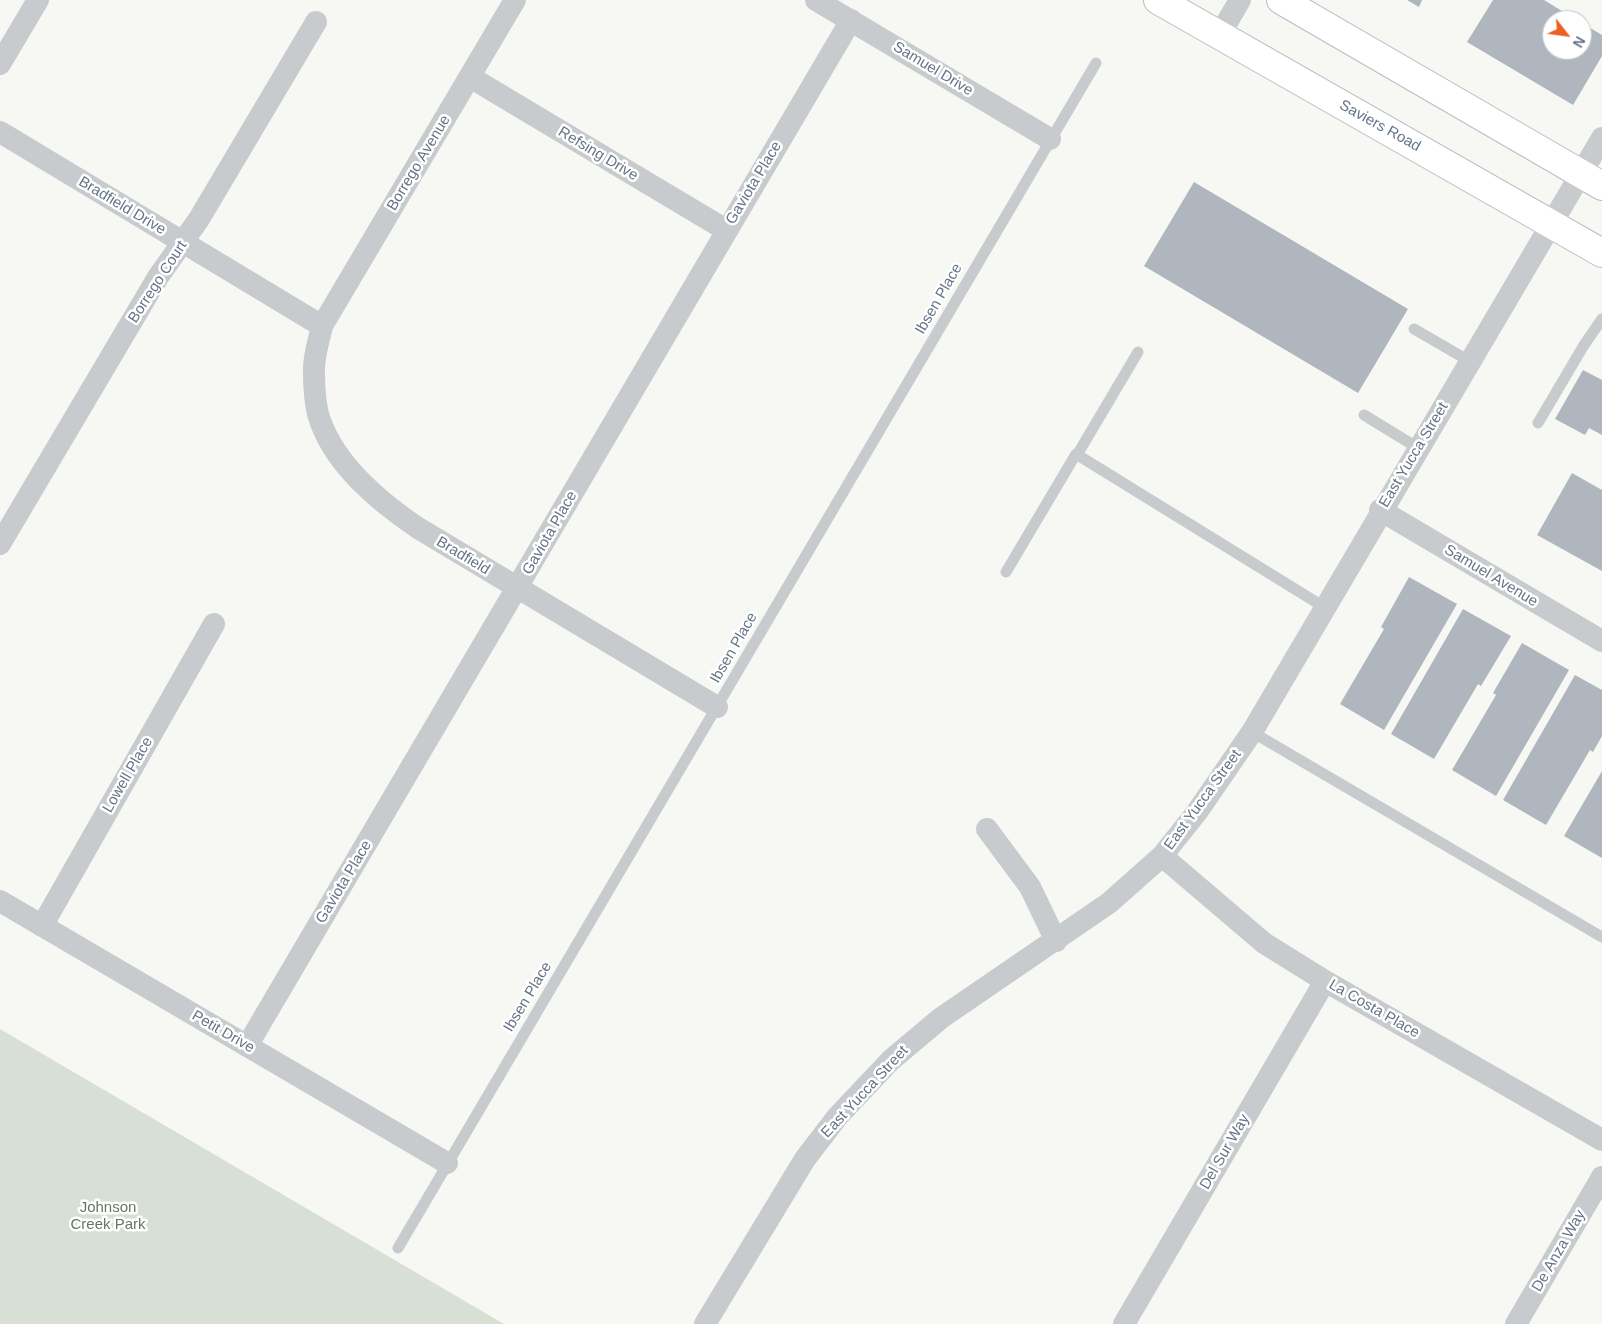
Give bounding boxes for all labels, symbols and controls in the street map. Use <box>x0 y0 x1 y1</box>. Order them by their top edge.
north arrow <box>1542 10 1592 60</box>
text: N <box>1570 34 1589 50</box>
street label: Samuel Drive <box>890 38 976 100</box>
street label: Saviers Road <box>1336 96 1424 156</box>
street label: Borrego Avenue <box>383 112 455 214</box>
street label: Refsing Drive <box>555 123 641 185</box>
street label: Gaviota Place <box>722 138 786 228</box>
street label: Bradfield Drive <box>75 173 169 239</box>
street label: Borrego Court <box>125 238 191 326</box>
street label: Ibsen Place <box>912 261 966 337</box>
street label: East Yucca Street <box>1376 399 1452 511</box>
street label: Gaviota Place <box>519 488 581 578</box>
street label: Bradfield <box>433 533 493 579</box>
street label: Samuel Avenue <box>1441 541 1541 611</box>
street label: Ibsen Place <box>707 610 761 686</box>
street label: Lowell Place <box>99 734 157 816</box>
street label: East Yucca Street <box>1161 746 1245 854</box>
street label: Gaviota Place <box>312 837 376 927</box>
street label: Ibsen Place <box>500 959 556 1035</box>
street label: La Costa Place <box>1325 976 1423 1042</box>
street label: Petit Drive <box>189 1007 257 1057</box>
street label: East Yucca Street <box>818 1042 912 1142</box>
street label: Del Sur Way <box>1196 1111 1254 1193</box>
park label: Johnson Creek Park <box>70 1199 146 1234</box>
street label: De Anza Way <box>1528 1207 1590 1295</box>

